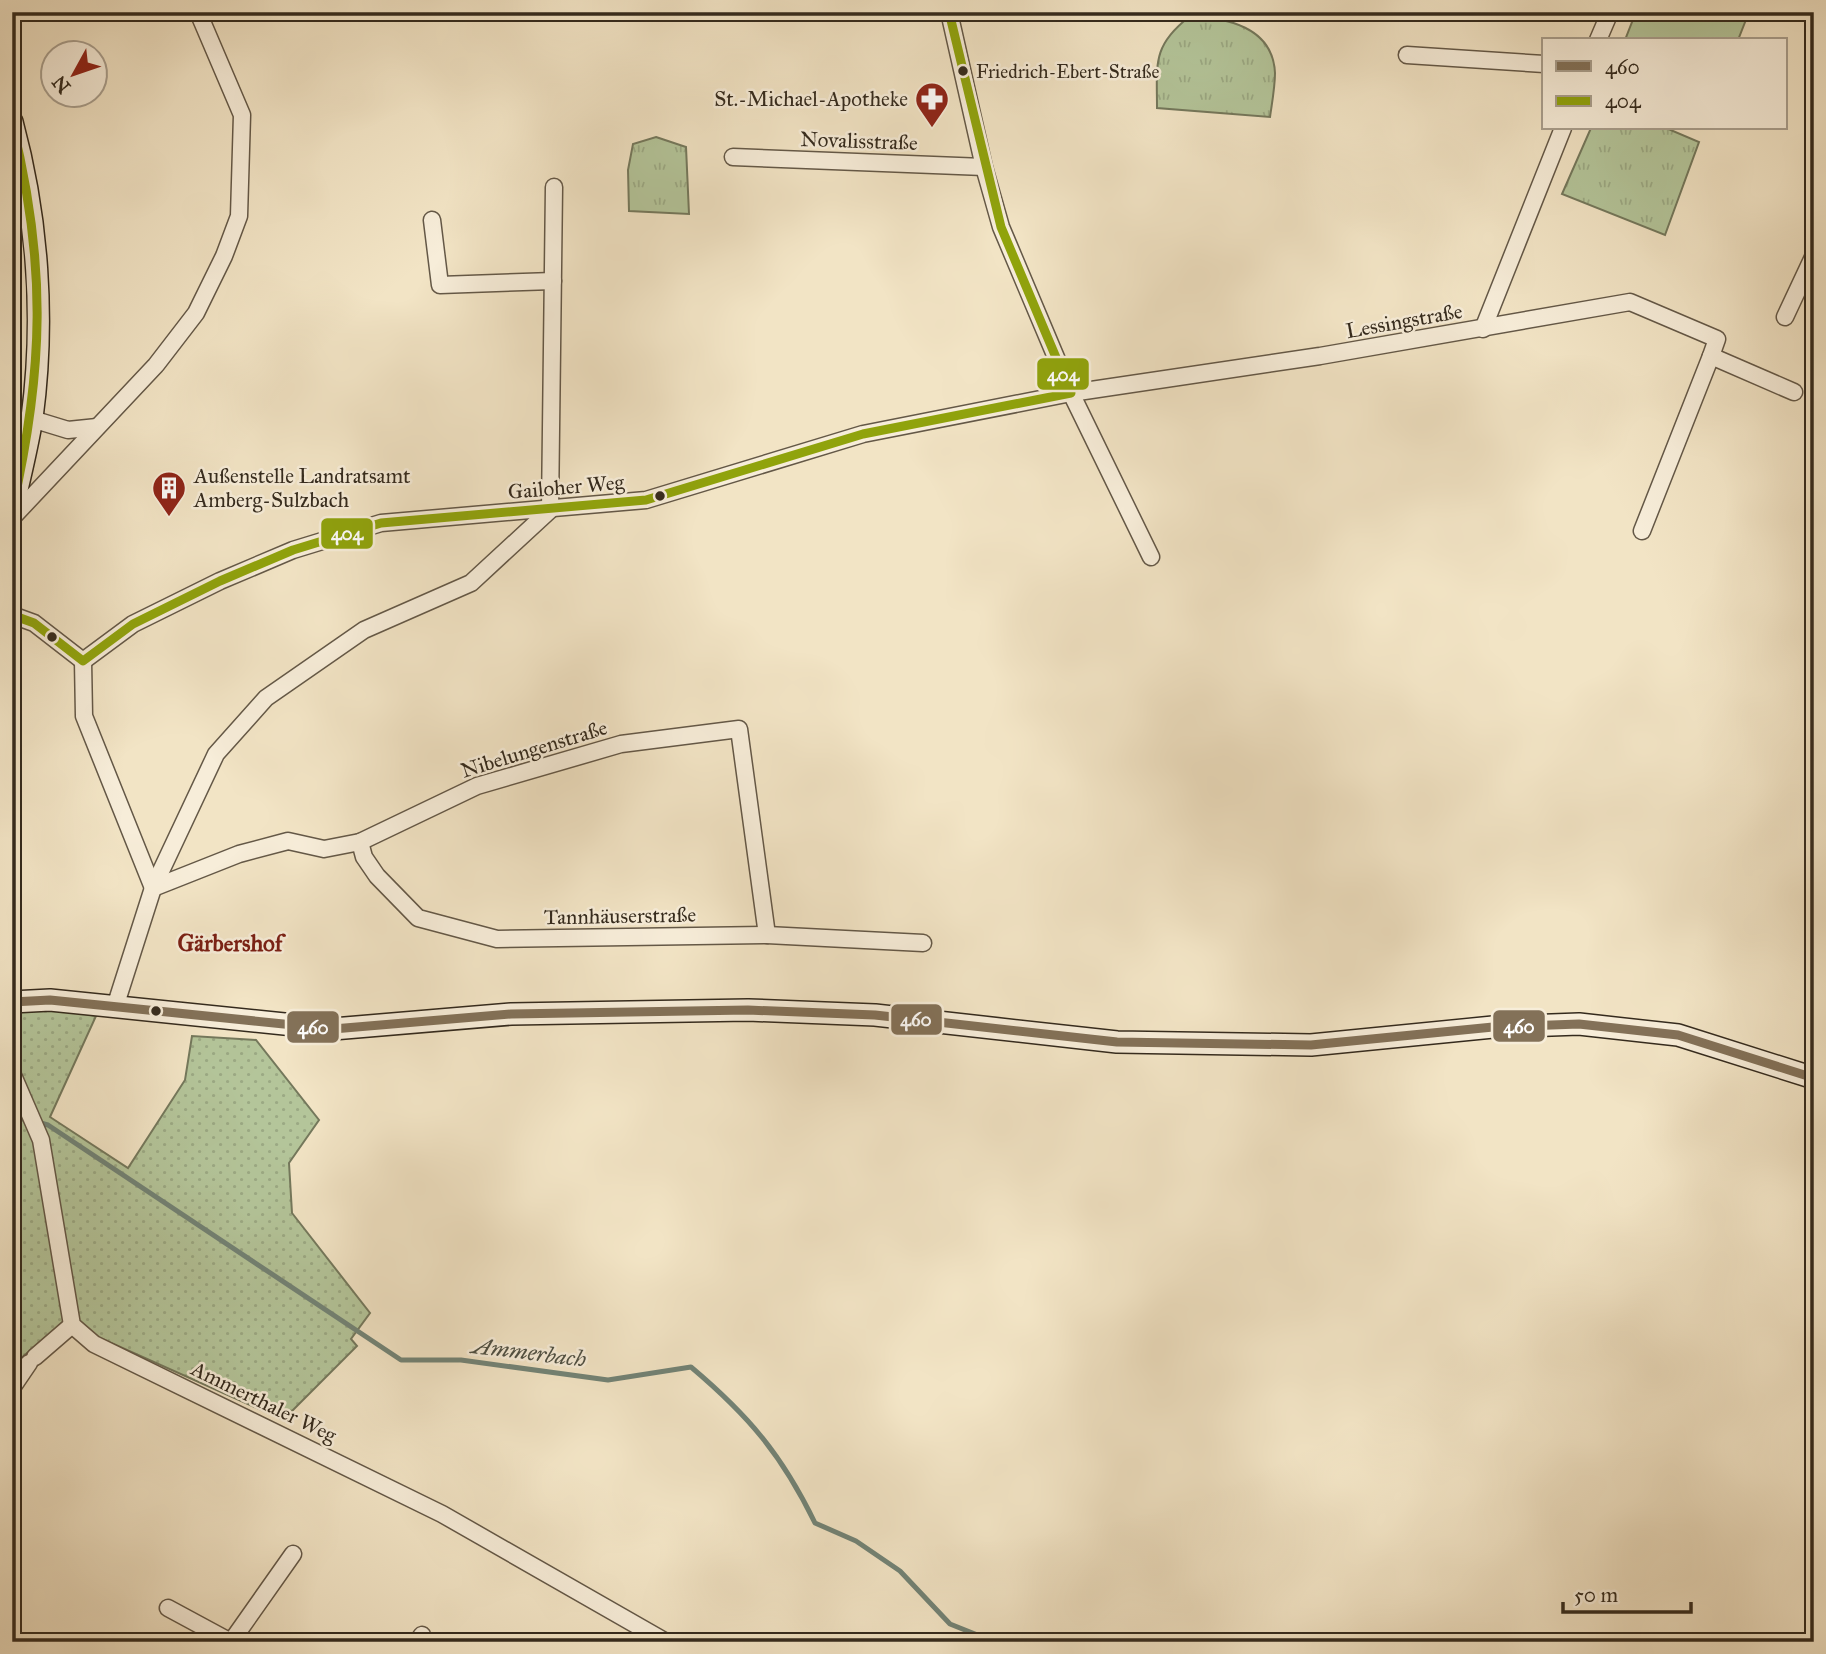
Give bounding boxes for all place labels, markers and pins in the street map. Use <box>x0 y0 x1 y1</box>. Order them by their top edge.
place label: Friedrich-Ebert-Straße <box>976 60 1159 83</box>
marker: Friedrich-Ebert-Straße <box>956 64 970 78</box>
pharmacy icon: St.-Michael-Apotheke <box>913 80 951 129</box>
place label: St.-Michael-Apotheke <box>714 86 908 112</box>
place label: Außenstelle Landratsamt Amberg-Sulzbach <box>193 463 411 513</box>
building icon: Außenstelle Landratsamt Amberg-Sulzbach <box>150 469 188 518</box>
unlabelled marker <box>653 489 667 503</box>
unlabelled marker <box>45 630 59 644</box>
unlabelled marker <box>149 1004 163 1018</box>

